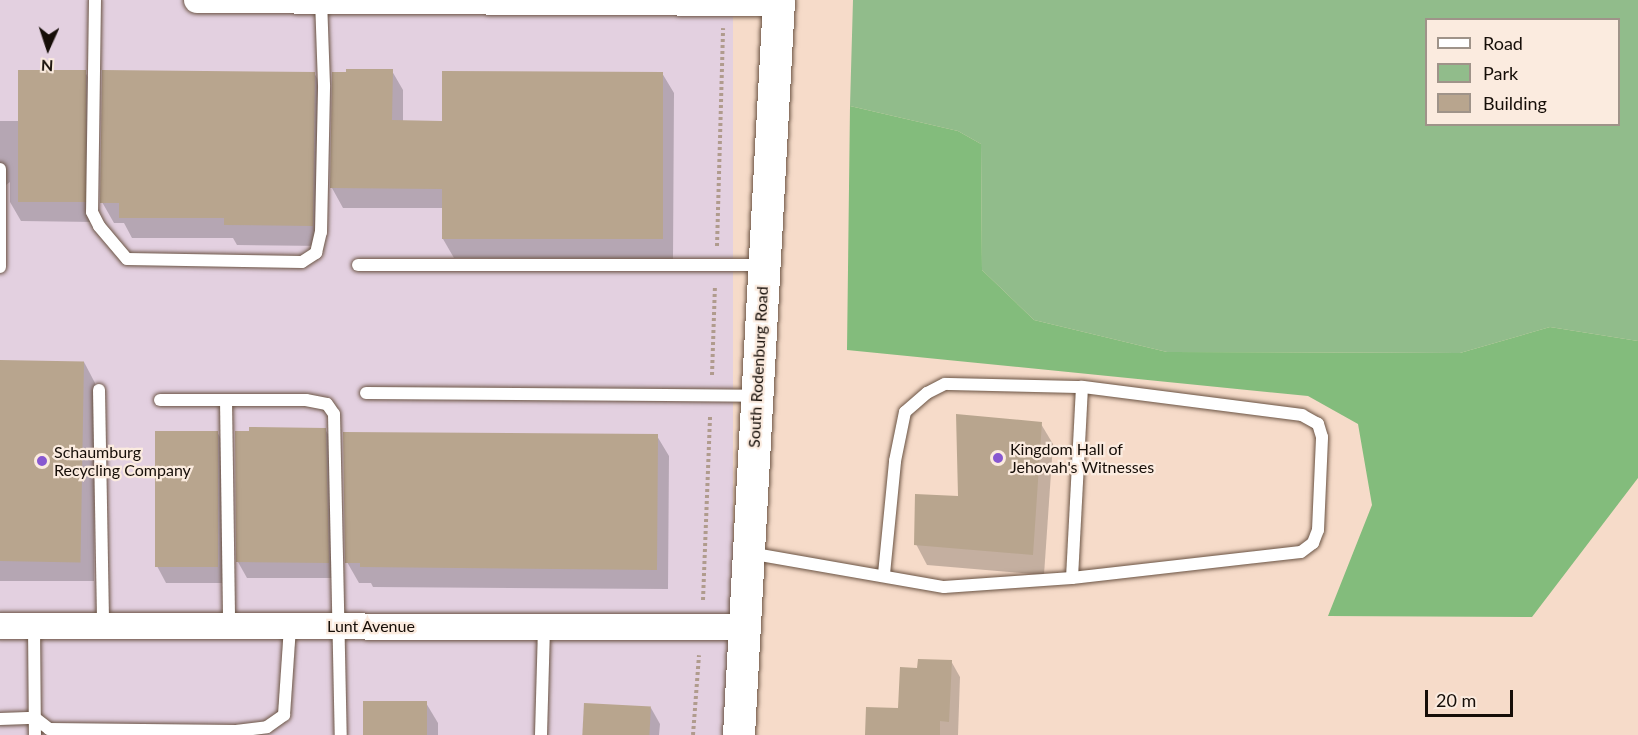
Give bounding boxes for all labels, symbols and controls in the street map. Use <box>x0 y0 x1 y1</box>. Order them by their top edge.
north arrow <box>18 18 78 78</box>
legend <box>1425 18 1620 126</box>
text: Road <box>1483 32 1523 54</box>
text: N <box>40 57 54 76</box>
text: Park <box>1483 62 1518 84</box>
text: Building <box>1483 92 1547 114</box>
street label: South Rodenburg Road <box>744 286 772 448</box>
place label: Kingdom Hall of Jehovah's Witnesses <box>1010 439 1154 477</box>
place label: Schaumburg Recycling Company <box>54 442 191 480</box>
marker: Kingdom Hall of Jehovah's Witnesses <box>991 451 1005 465</box>
marker: Schaumburg Recycling Company <box>35 454 49 468</box>
street label: Lunt Avenue <box>327 616 415 636</box>
scale bar <box>1428 678 1516 716</box>
text: 20 m <box>1436 689 1476 711</box>

